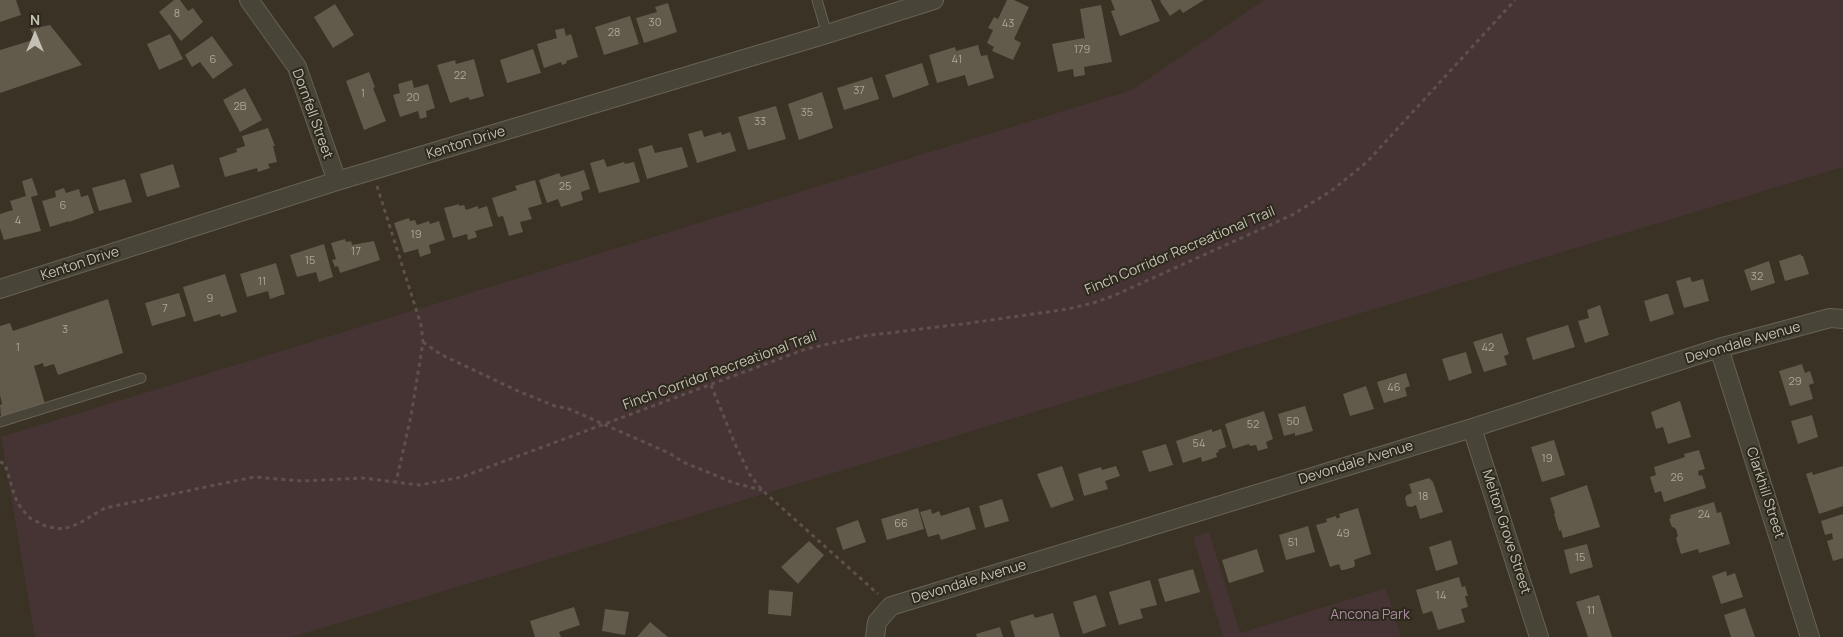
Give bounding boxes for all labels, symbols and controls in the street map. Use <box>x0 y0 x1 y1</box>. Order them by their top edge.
house number: 8 <box>174 7 180 21</box>
north arrow <box>10 10 60 60</box>
text: N <box>30 10 40 29</box>
house number: 30 <box>649 16 661 30</box>
house number: 43 <box>1002 17 1014 31</box>
house number: 28 <box>608 26 620 40</box>
house number: 179 <box>1074 43 1090 57</box>
house number: 6 <box>210 53 216 67</box>
house number: 41 <box>952 53 962 67</box>
street label: Dornfell Street <box>288 67 336 161</box>
house number: 22 <box>454 69 466 83</box>
house number: 37 <box>853 84 865 98</box>
house number: 1 <box>361 87 365 101</box>
house number: 20 <box>407 91 419 105</box>
house number: 2B <box>233 100 247 114</box>
house number: 35 <box>801 106 813 120</box>
house number: 33 <box>754 115 766 129</box>
street label: Kenton Drive <box>425 123 507 163</box>
house number: 25 <box>559 180 571 194</box>
house number: 6 <box>60 199 66 213</box>
street label: Finch Corridor Recreational Trail <box>1082 203 1278 299</box>
house number: 4 <box>15 214 21 228</box>
house number: 19 <box>410 228 422 242</box>
street label: Kenton Drive <box>39 243 121 285</box>
house number: 17 <box>351 245 361 259</box>
house number: 15 <box>305 254 315 268</box>
house number: 32 <box>1751 270 1763 284</box>
house number: 11 <box>258 275 266 289</box>
house number: 9 <box>207 292 213 306</box>
house number: 7 <box>162 302 168 316</box>
street label: Devondale Avenue <box>1684 319 1802 367</box>
house number: 3 <box>62 323 68 337</box>
street label: Finch Corridor Recreational Trail <box>621 328 819 414</box>
house number: 1 <box>16 341 20 355</box>
house number: 42 <box>1482 341 1494 355</box>
house number: 29 <box>1788 375 1802 389</box>
house number: 46 <box>1387 381 1401 395</box>
house number: 50 <box>1286 415 1300 429</box>
house number: 52 <box>1247 418 1259 432</box>
house number: 54 <box>1193 437 1205 451</box>
street label: Devondale Avenue <box>1297 438 1415 488</box>
street label: Clarkhill Street <box>1742 445 1788 541</box>
house number: 19 <box>1541 452 1553 466</box>
street label: Melton Grove Street <box>1478 468 1534 596</box>
house number: 26 <box>1670 471 1684 485</box>
house number: 18 <box>1418 490 1428 504</box>
house number: 24 <box>1698 508 1710 522</box>
house number: 66 <box>894 517 908 531</box>
house number: 49 <box>1336 527 1350 541</box>
house number: 51 <box>1288 536 1298 550</box>
house number: 15 <box>1575 551 1585 565</box>
street label: Devondale Avenue <box>910 557 1028 607</box>
house number: 14 <box>1436 589 1446 603</box>
house number: 11 <box>1587 604 1595 618</box>
park label: Ancona Park <box>1330 607 1410 623</box>

